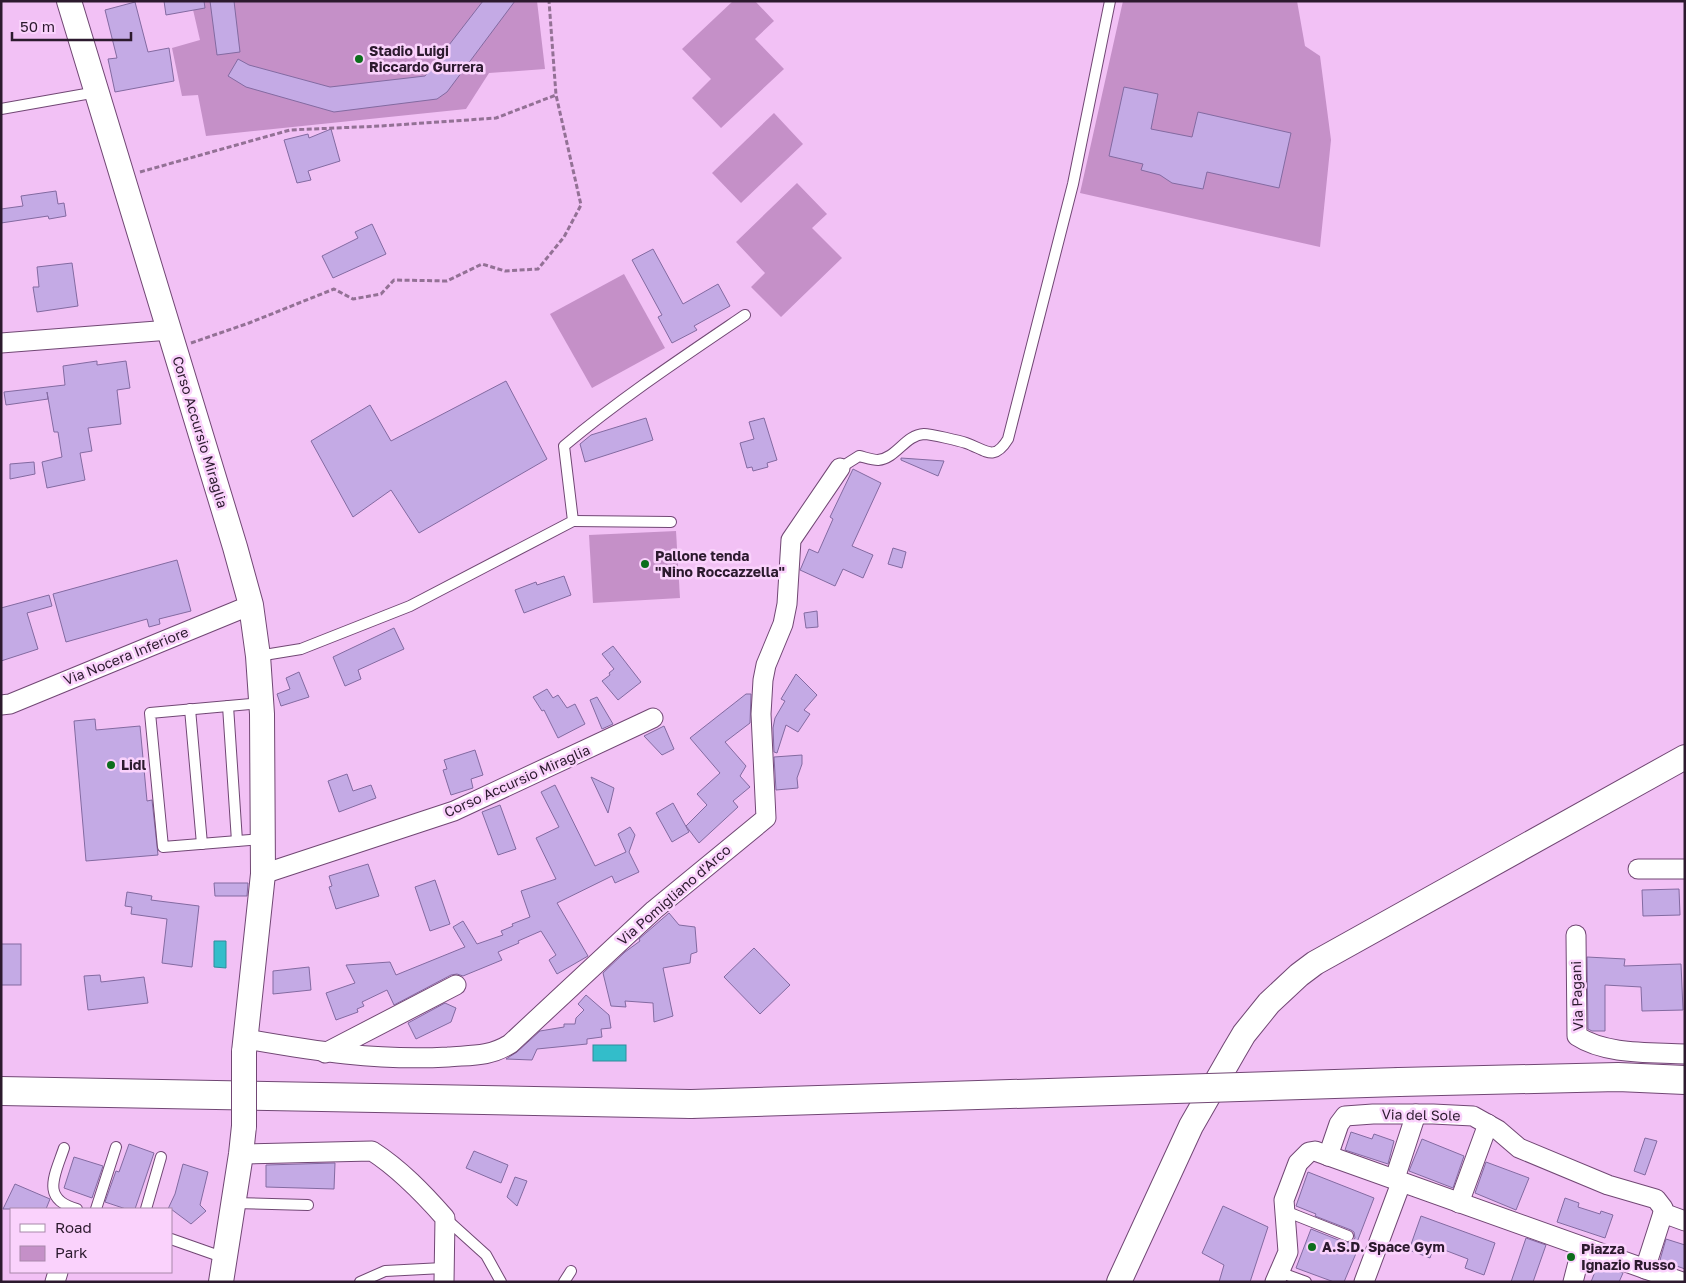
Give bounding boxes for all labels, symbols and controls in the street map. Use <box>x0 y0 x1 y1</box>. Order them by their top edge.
scale bar <box>12 10 131 42</box>
text: 50 m <box>20 17 55 35</box>
place label: Stadio Luigi Riccardo Gurrera <box>369 42 484 75</box>
marker: Stadio Luigi Riccardo Gurrera <box>353 53 365 65</box>
street label: Corso Accursio Miraglia <box>169 354 232 510</box>
place label: Pallone tenda "Nino Roccazzella" <box>655 547 785 580</box>
marker: Pallone tenda "Nino Roccazzella" <box>639 558 651 570</box>
street label: Via Nocera Inferiore <box>61 623 191 688</box>
street label: Corso Accursio Miraglia <box>441 741 592 820</box>
place label: Lidl <box>121 756 146 773</box>
marker: Lidl <box>105 759 117 771</box>
street label: Via Pomigliano d'Arco <box>613 841 734 948</box>
street label: Via Pagani <box>1567 961 1586 1031</box>
street label: Via del Sole <box>1381 1105 1461 1124</box>
legend <box>10 1208 172 1273</box>
text: Road <box>55 1218 92 1236</box>
place label: A.S.D. Space Gym <box>1322 1238 1445 1255</box>
place label: Piazza Ignazio Russo <box>1581 1240 1676 1273</box>
marker: A.S.D. Space Gym <box>1306 1241 1318 1253</box>
text: Park <box>55 1243 88 1261</box>
marker: Piazza Ignazio Russo <box>1565 1251 1577 1263</box>

